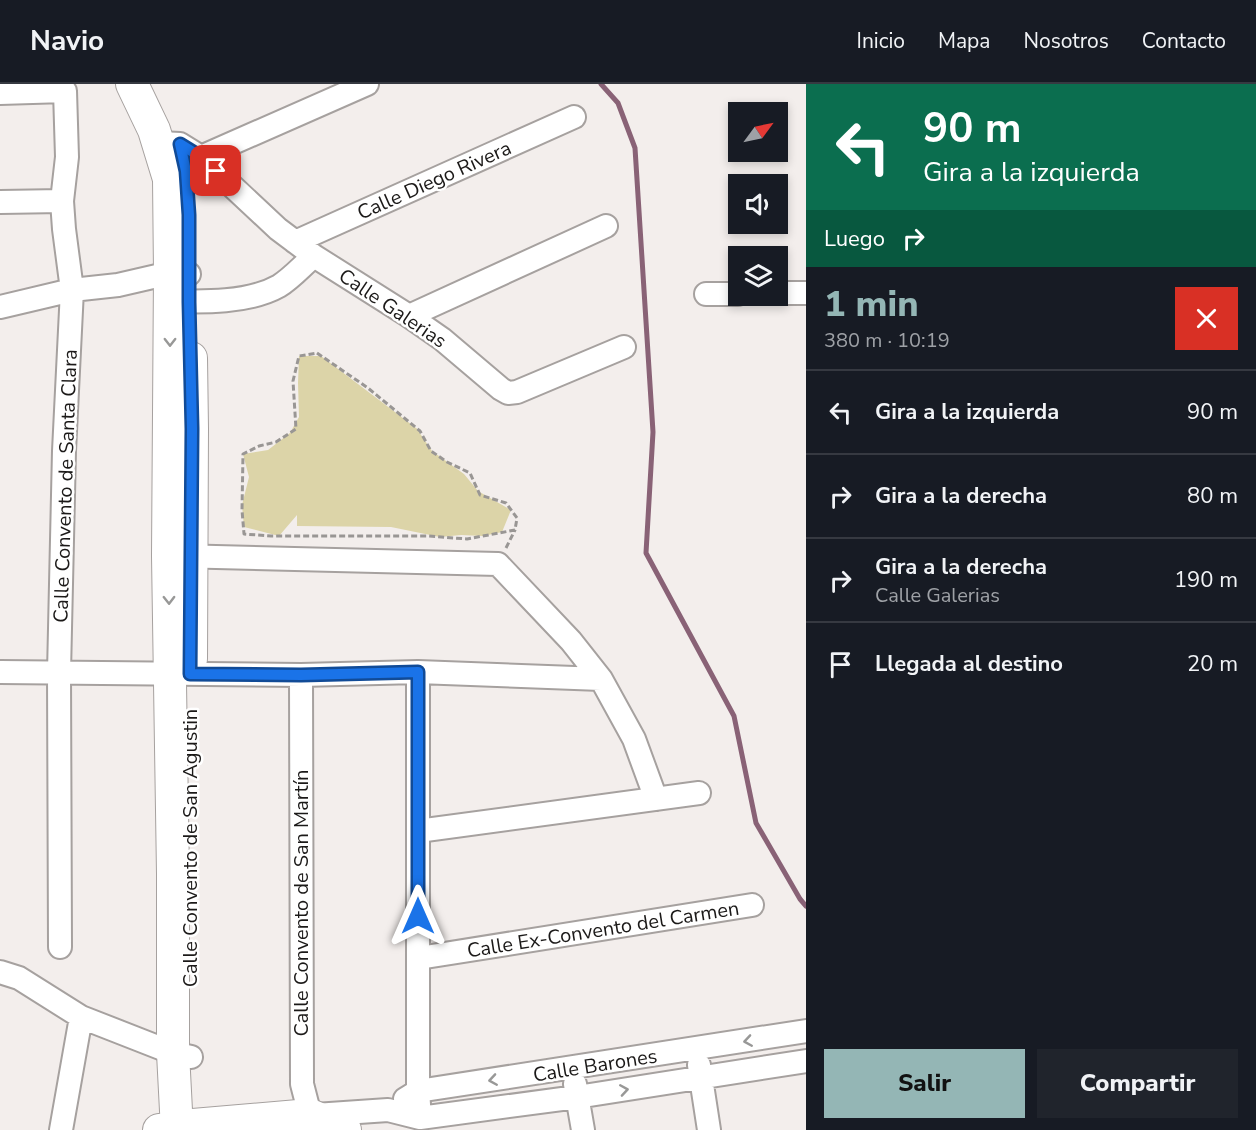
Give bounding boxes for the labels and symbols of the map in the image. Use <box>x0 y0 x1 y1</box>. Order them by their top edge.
north arrow <box>728 102 788 162</box>
street label: Calle Diego Rivera <box>353 134 515 227</box>
pin <box>190 145 241 196</box>
street label: Calle Galerias <box>333 262 452 355</box>
one-way arrow <box>164 338 176 347</box>
street label: Calle Convento de Santa Clara <box>47 349 84 623</box>
one-way arrow <box>163 596 175 605</box>
street label: Calle Convento de San Agustin <box>177 709 204 987</box>
street label: Calle Convento de San Martín <box>288 770 315 1036</box>
position arrow <box>386 884 450 948</box>
street label: Calle Ex-Convento del Carmen <box>465 895 741 964</box>
one-way arrow <box>744 1034 753 1046</box>
street label: Calle Barones <box>531 1042 659 1089</box>
one-way arrow <box>489 1073 499 1086</box>
one-way arrow <box>618 1084 628 1097</box>

